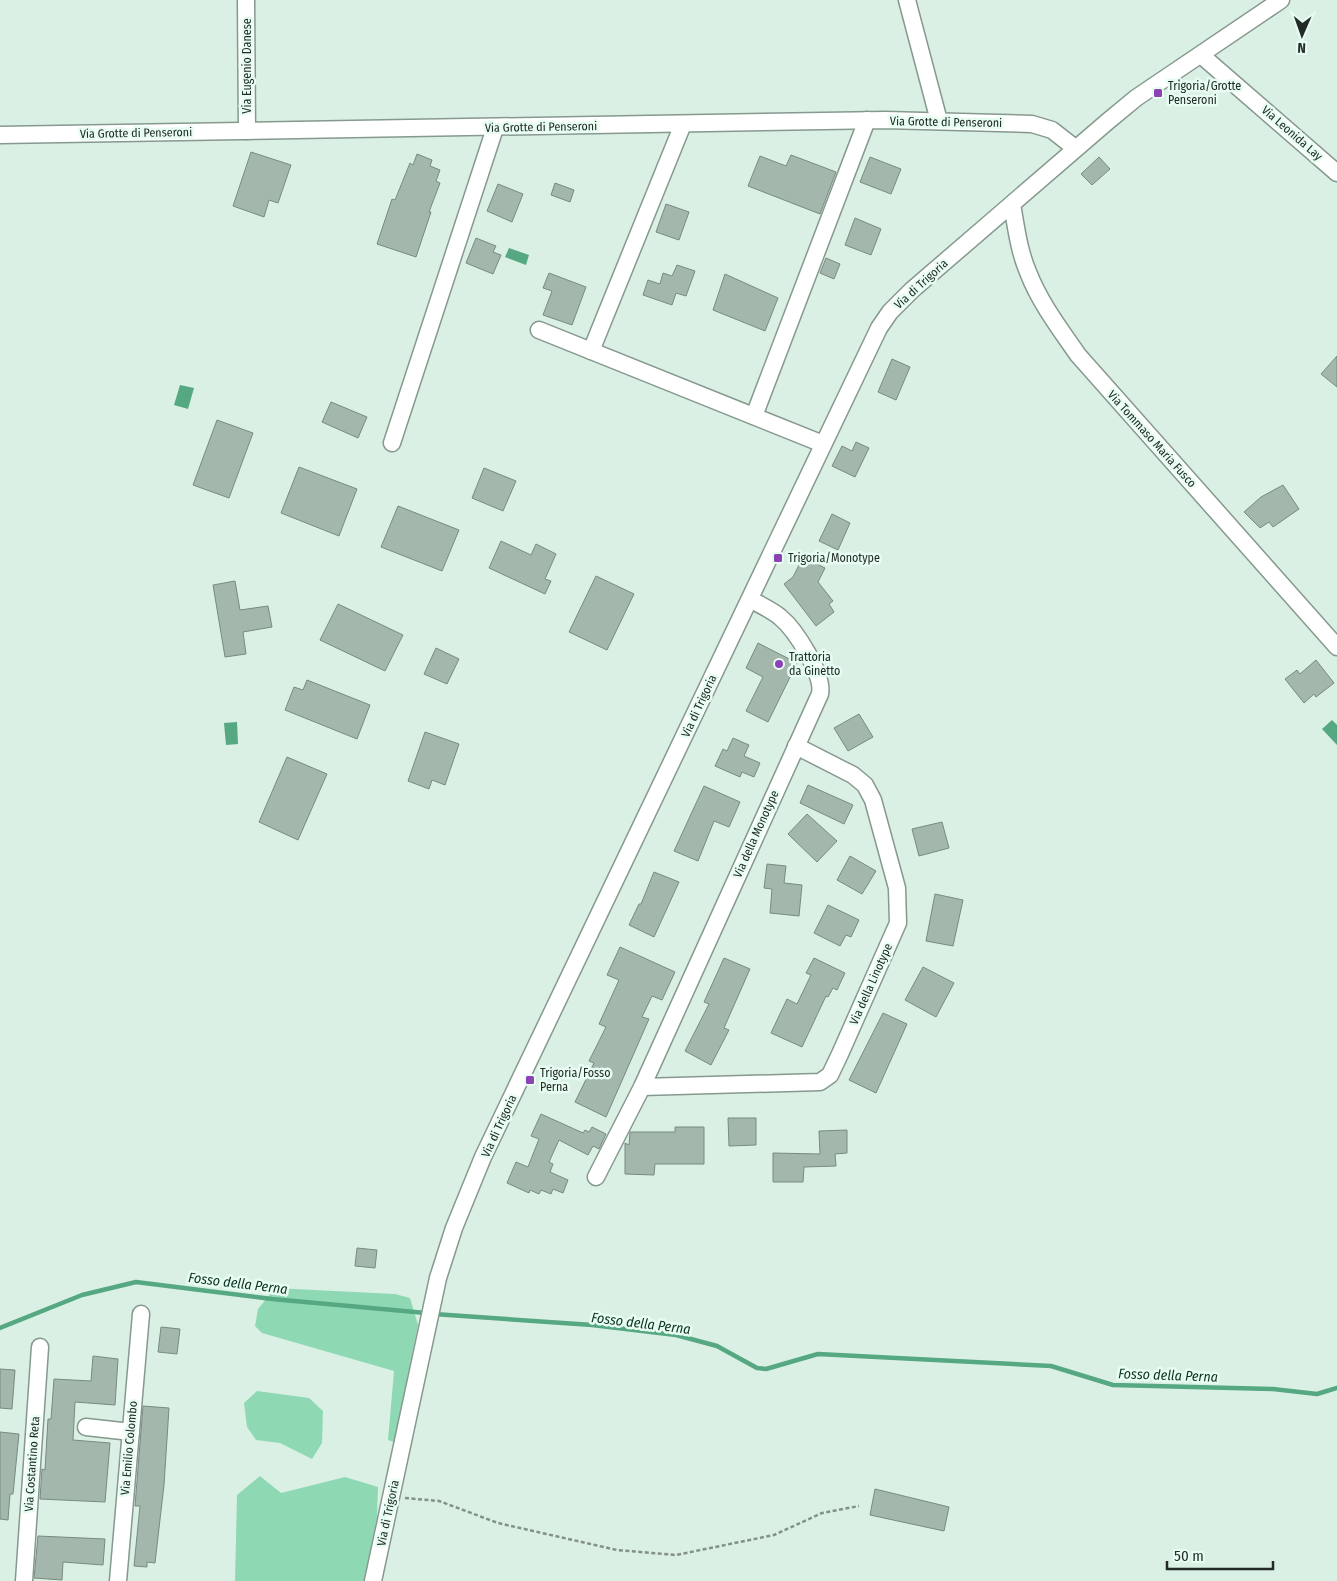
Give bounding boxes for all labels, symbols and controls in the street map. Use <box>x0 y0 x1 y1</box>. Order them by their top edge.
north arrow <box>1277 10 1327 60</box>
street label: Via Eugenio Danese <box>240 18 254 114</box>
text: N <box>1297 39 1306 56</box>
place label: Trigoria/Grotte Penseroni <box>1168 79 1241 107</box>
marker: Trigoria/Grotte Penseroni <box>1152 87 1164 99</box>
street label: Via Leonida Lay <box>1259 103 1326 164</box>
street label: Via Grotte di Penseroni <box>890 114 1002 130</box>
street label: Via Grotte di Penseroni <box>485 119 597 135</box>
street label: Via Grotte di Penseroni <box>80 125 192 141</box>
street label: Via di Trigoria <box>891 256 951 312</box>
street label: Via Tommaso Maria Fusco <box>1105 388 1199 490</box>
place label: Trigoria/Monotype <box>788 551 880 565</box>
marker: Trigoria/Monotype <box>772 552 784 564</box>
place label: Trattoria da Ginetto <box>789 650 840 678</box>
marker: Trattoria da Ginetto <box>773 658 785 670</box>
street label: Via di Trigoria <box>678 672 720 739</box>
street label: Via della Monotype <box>730 788 782 880</box>
street label: Via della Linotype <box>847 941 895 1027</box>
place label: Trigoria/Fosso Perna <box>540 1066 610 1094</box>
marker: Trigoria/Fosso Perna <box>524 1074 536 1086</box>
street label: Via di Trigoria <box>478 1092 520 1159</box>
water label: Fosso della Perna <box>187 1269 289 1298</box>
water label: Fosso della Perna <box>590 1309 692 1338</box>
water label: Fosso della Perna <box>1118 1365 1218 1386</box>
street label: Via Emilio Colombo <box>118 1400 140 1496</box>
street label: Via Costantino Reta <box>22 1416 42 1512</box>
street label: Via di Trigoria <box>374 1478 402 1547</box>
scale bar <box>1167 1538 1273 1570</box>
text: 50 m <box>1174 1547 1204 1565</box>

